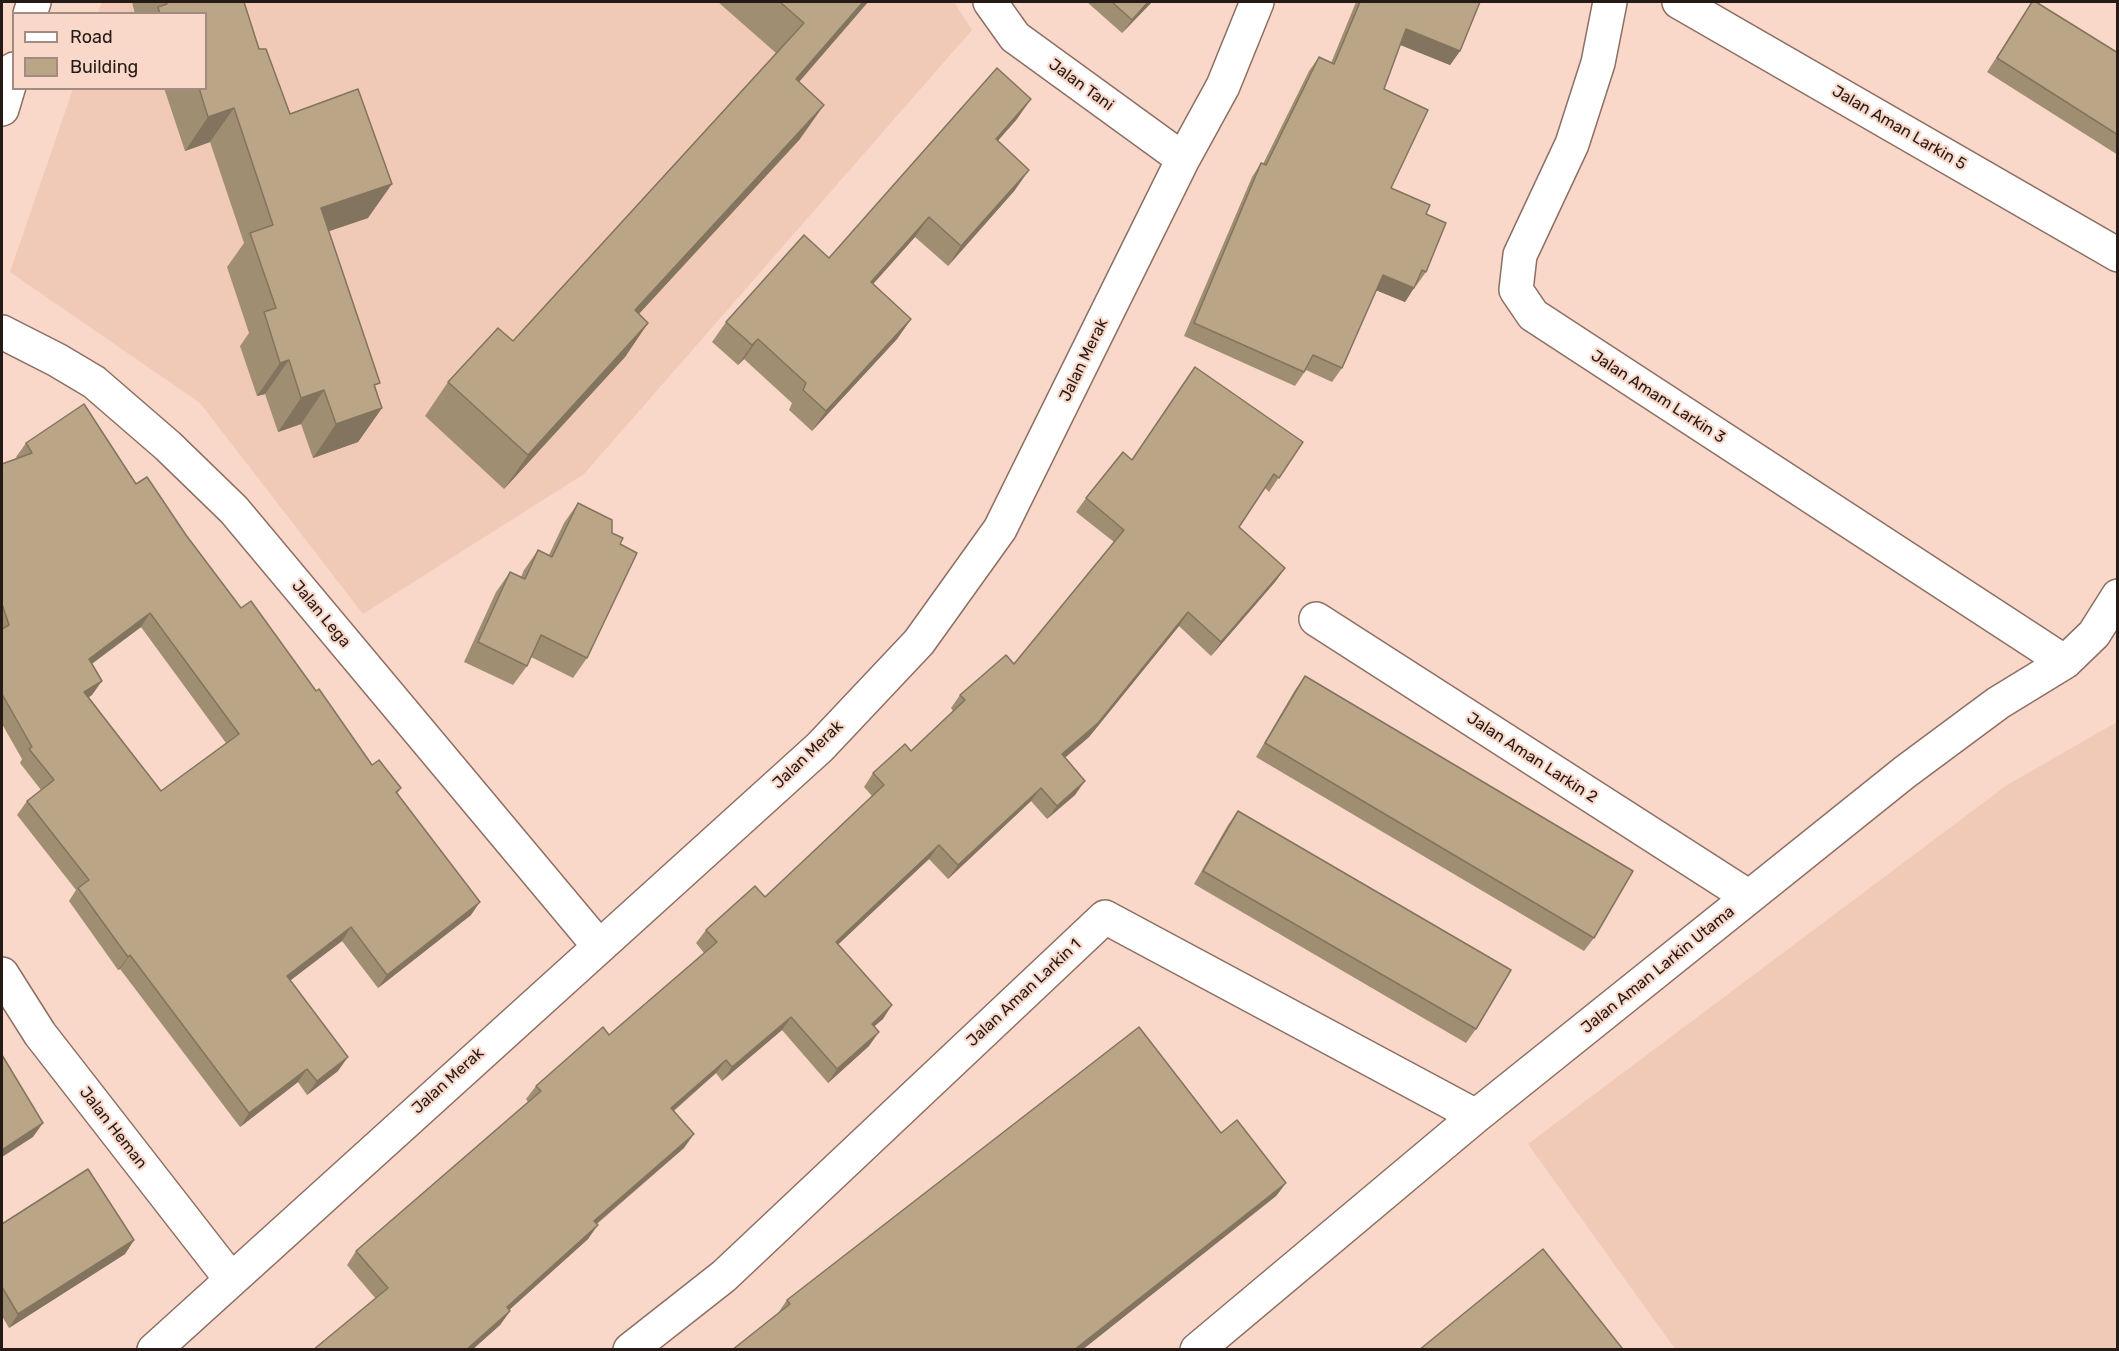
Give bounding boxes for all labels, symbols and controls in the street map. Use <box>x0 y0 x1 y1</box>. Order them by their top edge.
legend <box>12 12 207 90</box>
text: Road <box>70 26 113 48</box>
street label: Jalan Tani <box>1045 55 1117 115</box>
text: Building <box>70 56 138 78</box>
street label: Jalan Aman Larkin 5 <box>1828 82 1970 174</box>
street label: Jalan Merak <box>1056 315 1112 405</box>
street label: Jalan Amam Larkin 3 <box>1587 346 1729 448</box>
street label: Jalan Lega <box>287 577 355 651</box>
street label: Jalan Aman Larkin 2 <box>1463 709 1601 807</box>
street label: Jalan Merak <box>769 717 847 793</box>
street label: Jalan Aman Larkin Utama <box>1577 902 1739 1038</box>
street label: Jalan Aman Larkin 1 <box>963 935 1085 1051</box>
street label: Jalan Merak <box>408 1044 488 1118</box>
street label: Jalan Heman <box>75 1083 151 1173</box>

